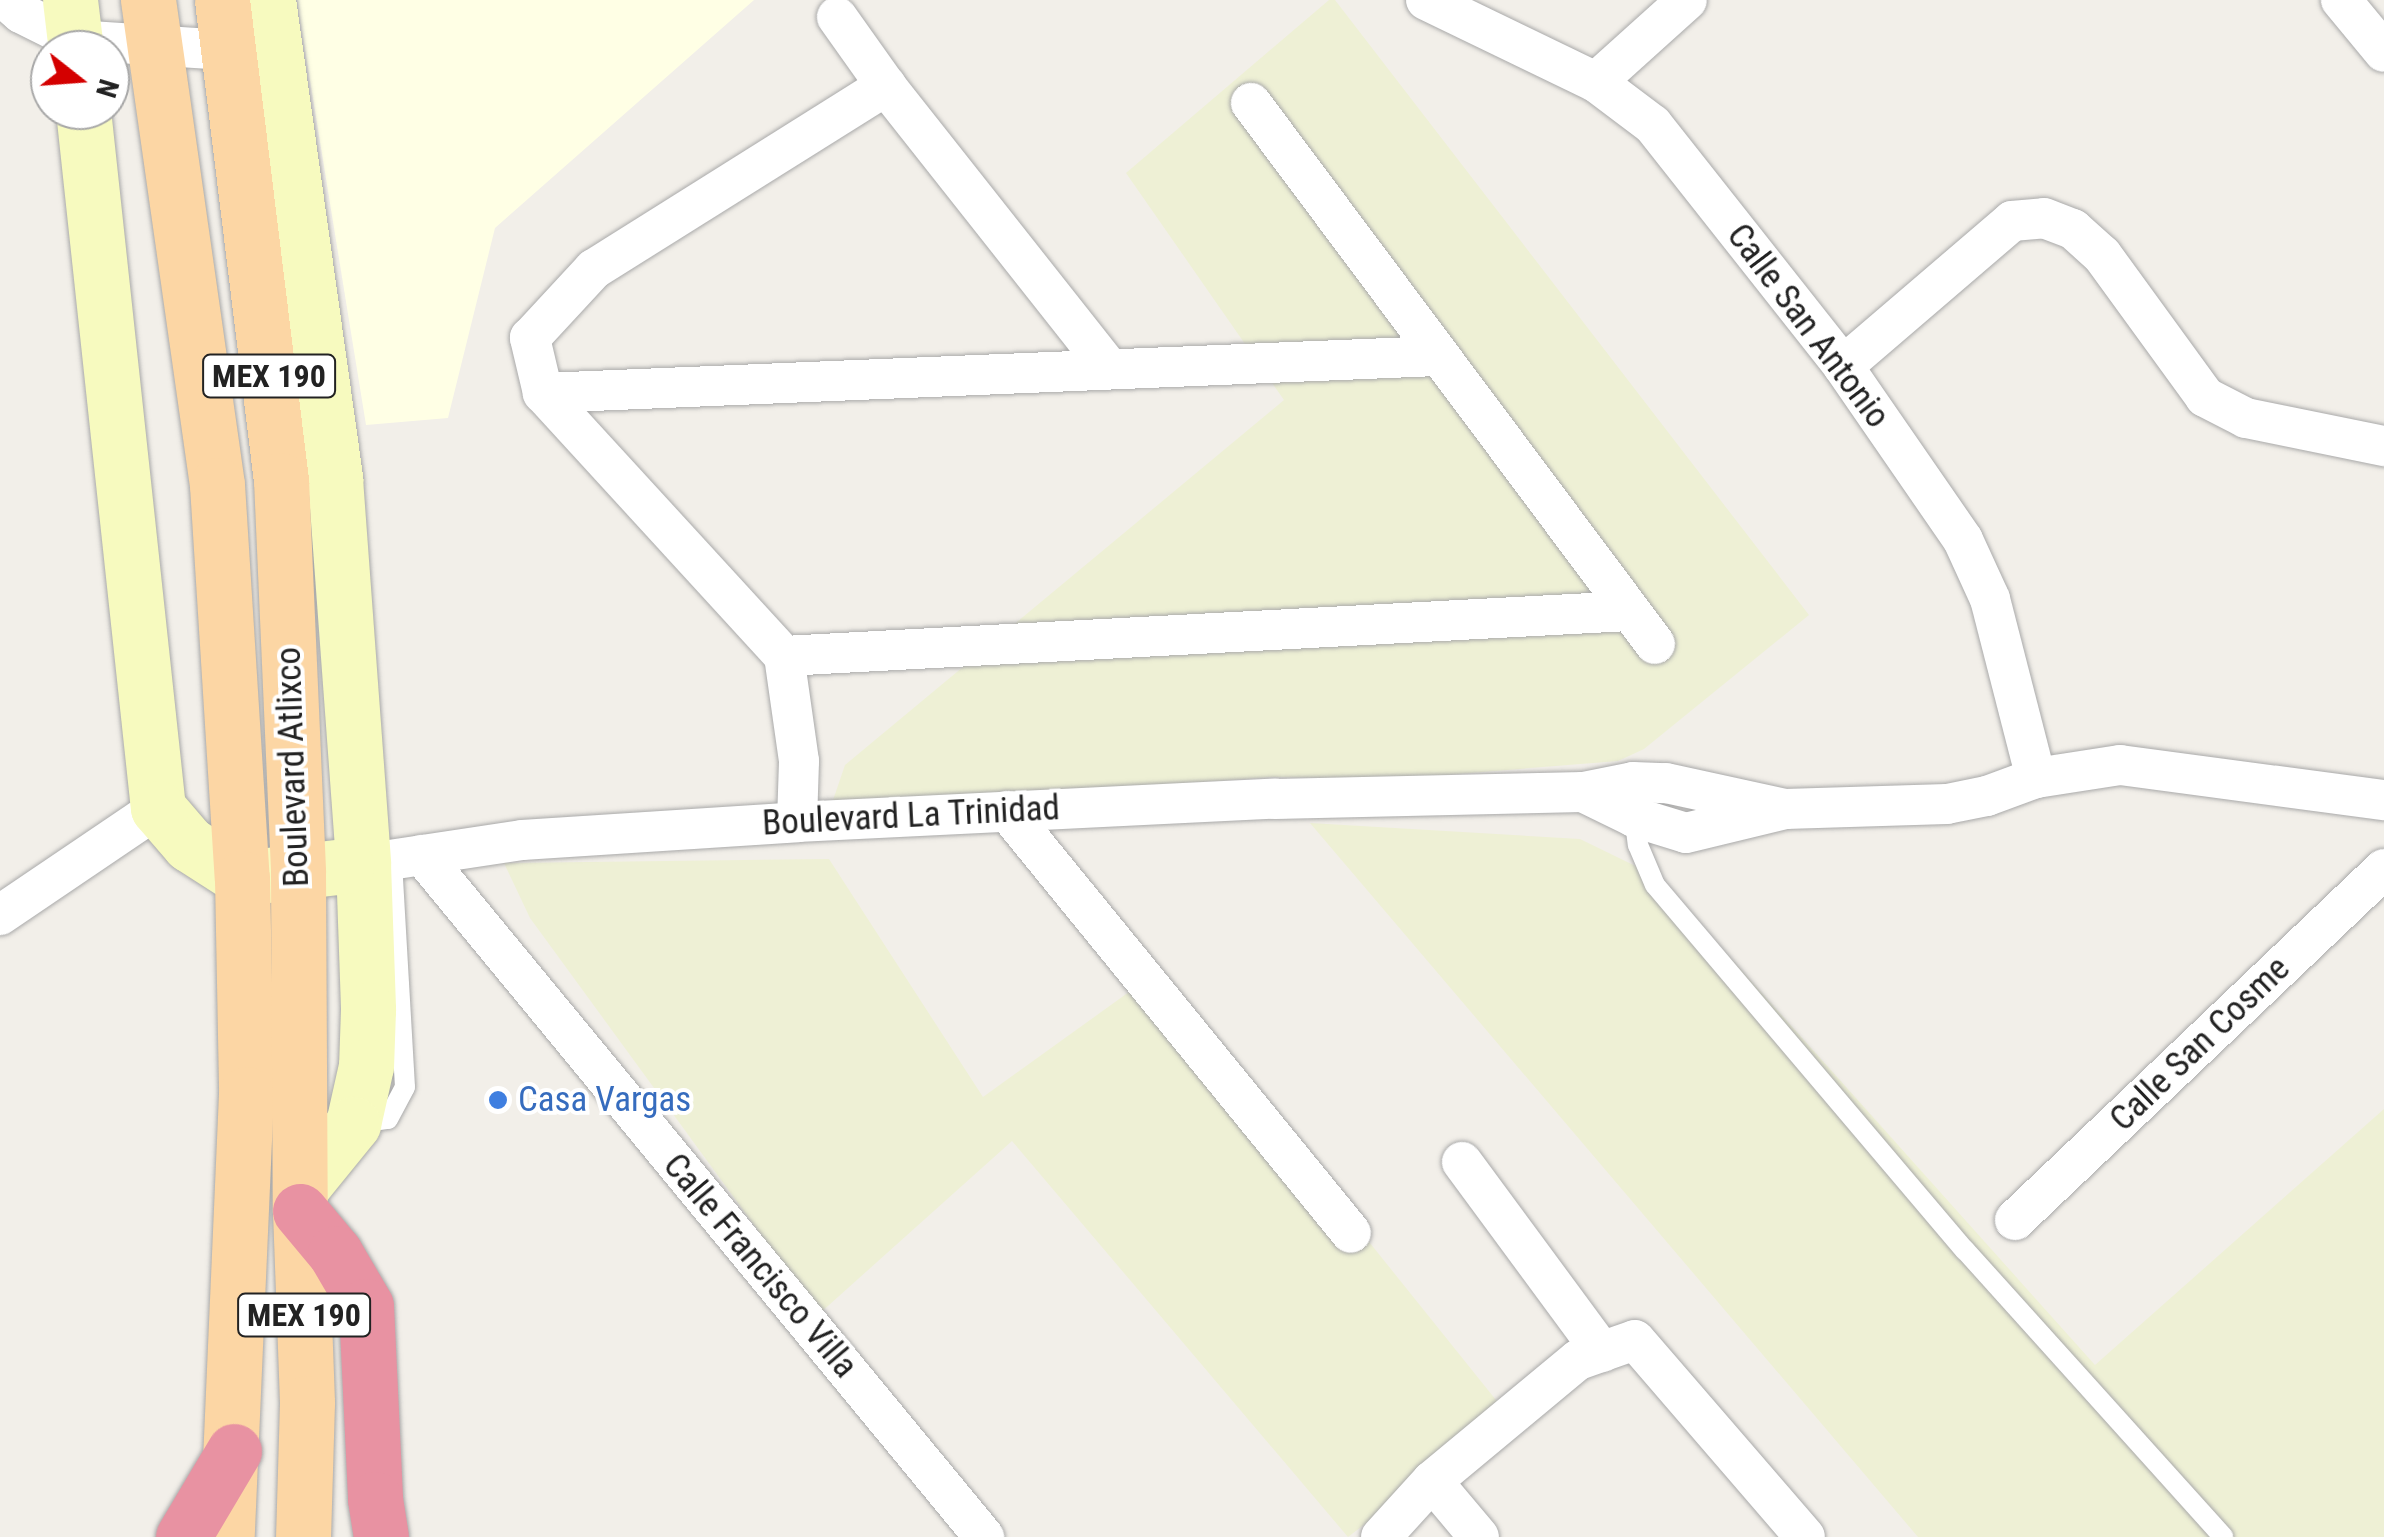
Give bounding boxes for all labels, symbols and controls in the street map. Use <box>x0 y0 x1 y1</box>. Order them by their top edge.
north arrow <box>30 30 130 130</box>
text: N <box>89 75 126 101</box>
street label: Calle San Antonio <box>1718 216 1898 436</box>
road number: MEX 190 <box>202 349 336 403</box>
street label: Boulevard Atlixco <box>268 646 318 888</box>
street label: Boulevard La Trinidad <box>761 787 1061 845</box>
street label: Calle San Cosme <box>2102 948 2298 1140</box>
place label: Casa Vargas <box>518 1079 691 1121</box>
marker: Casa Vargas <box>487 1089 509 1111</box>
street label: Calle Francisco Villa <box>654 1145 866 1387</box>
road number: MEX 190 <box>236 1288 372 1342</box>

